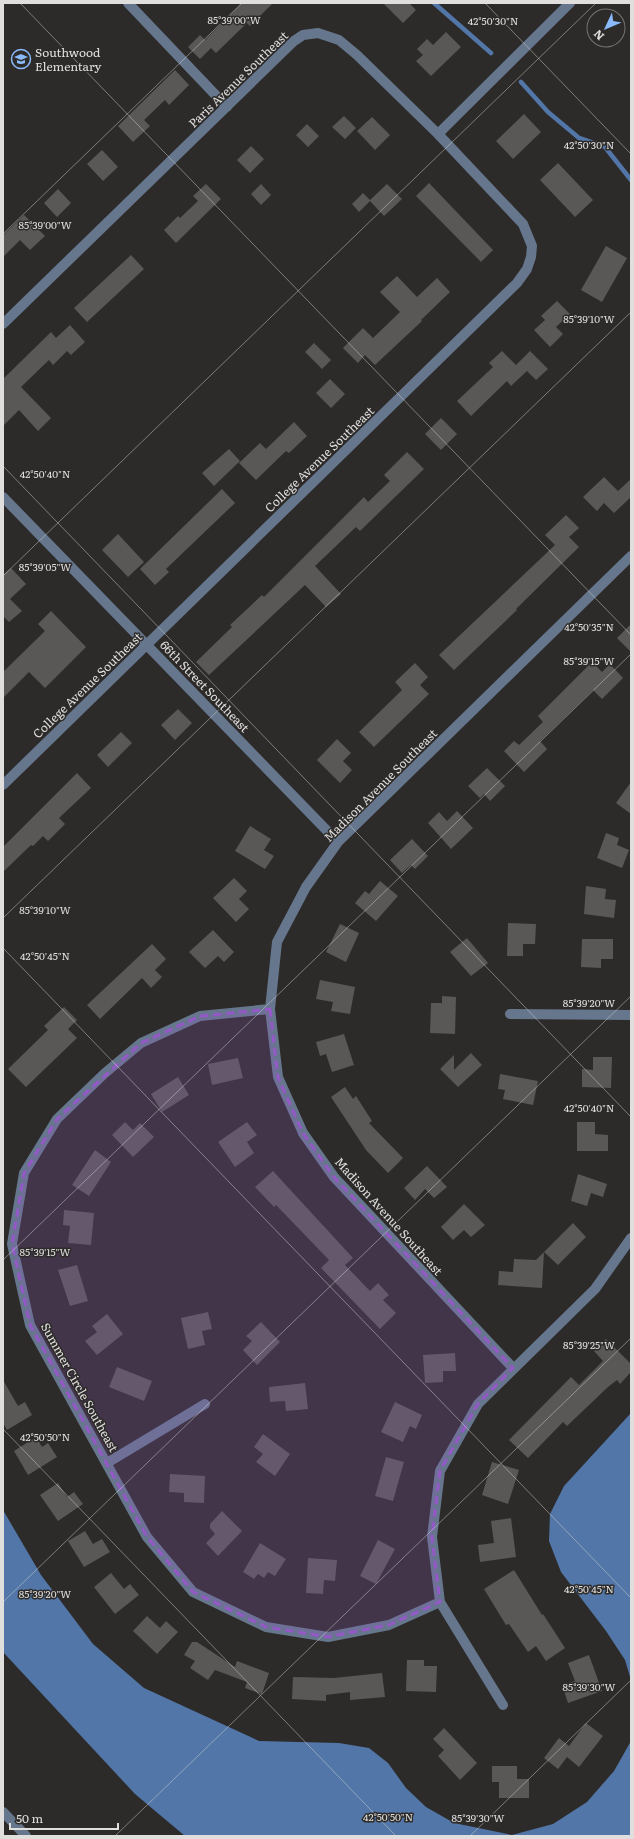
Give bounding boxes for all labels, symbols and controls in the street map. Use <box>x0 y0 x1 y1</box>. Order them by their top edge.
north arrow <box>586 8 626 48</box>
text: 85°39'00"W <box>207 12 261 27</box>
text: 42°50'30"N <box>468 13 518 28</box>
street label: Paris Avenue Southeast <box>184 26 292 131</box>
text: N <box>589 27 607 45</box>
place label: Southwood Elementary <box>35 43 102 75</box>
school or university icon: Southwood Elementary <box>10 48 32 70</box>
text: 42°50'30"N <box>564 137 614 152</box>
text: 85°39'00"W <box>18 217 72 232</box>
text: 85°39'10"W <box>563 311 615 326</box>
street label: College Avenue Southeast <box>260 402 378 516</box>
text: 42°50'40"N <box>20 466 70 481</box>
text: 85°39'05"W <box>19 559 71 574</box>
text: 42°50'35"N <box>564 619 614 634</box>
street label: College Avenue Southeast <box>28 628 146 742</box>
street label: 66th Street Southeast <box>156 636 254 736</box>
text: 85°39'15"W <box>564 653 614 668</box>
street label: Madison Avenue Southeast <box>319 724 441 846</box>
text: 85°39'10"W <box>19 902 71 917</box>
text: 42°50'45"N <box>20 948 70 963</box>
text: 85°39'20"W <box>563 995 615 1010</box>
text: 42°50'40"N <box>564 1100 614 1115</box>
street label: Madison Avenue Southeast <box>331 1153 447 1279</box>
text: 85°39'15"W <box>20 1244 70 1259</box>
street label: Summer Circle Southeast <box>37 1319 123 1455</box>
text: 85°39'25"W <box>563 1337 615 1352</box>
text: 42°50'50"N <box>20 1429 70 1444</box>
text: 42°50'45"N <box>564 1581 614 1596</box>
text: 85°39'20"W <box>19 1586 71 1601</box>
text: 85°39'30"W <box>563 1679 616 1694</box>
scale bar <box>10 1805 118 1831</box>
text: 50 m <box>16 1809 43 1827</box>
text: 42°50'50"N <box>363 1809 413 1824</box>
text: 85°39'30"W <box>452 1810 505 1825</box>

